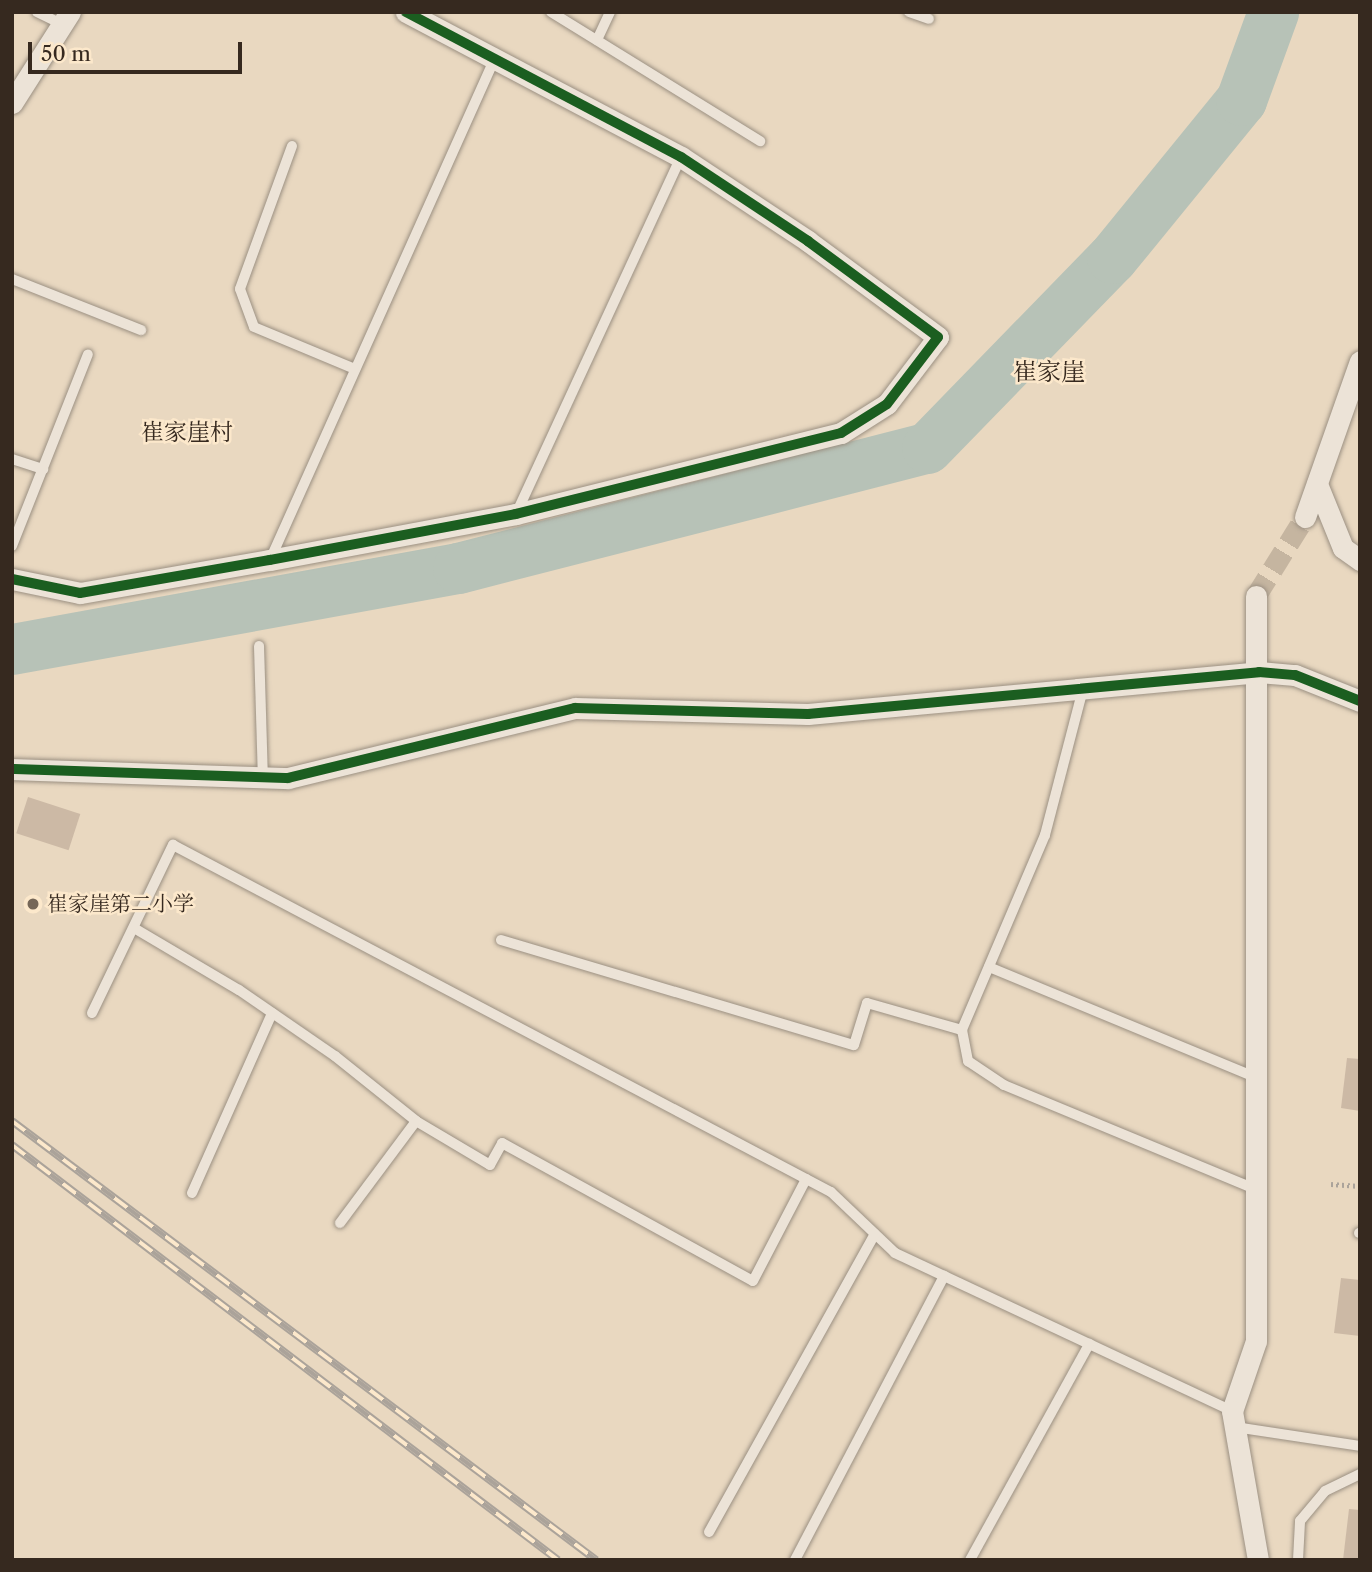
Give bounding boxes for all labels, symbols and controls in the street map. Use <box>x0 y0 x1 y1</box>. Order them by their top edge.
scale bar <box>32 28 245 72</box>
text: 50 m <box>41 41 91 66</box>
district label: 崔家崖 <box>1013 358 1085 386</box>
district label: 崔家崖村 <box>141 418 233 446</box>
place label: 崔家崖第二小学 <box>47 891 194 917</box>
marker: 崔家崖第二小学 <box>25 896 41 912</box>

